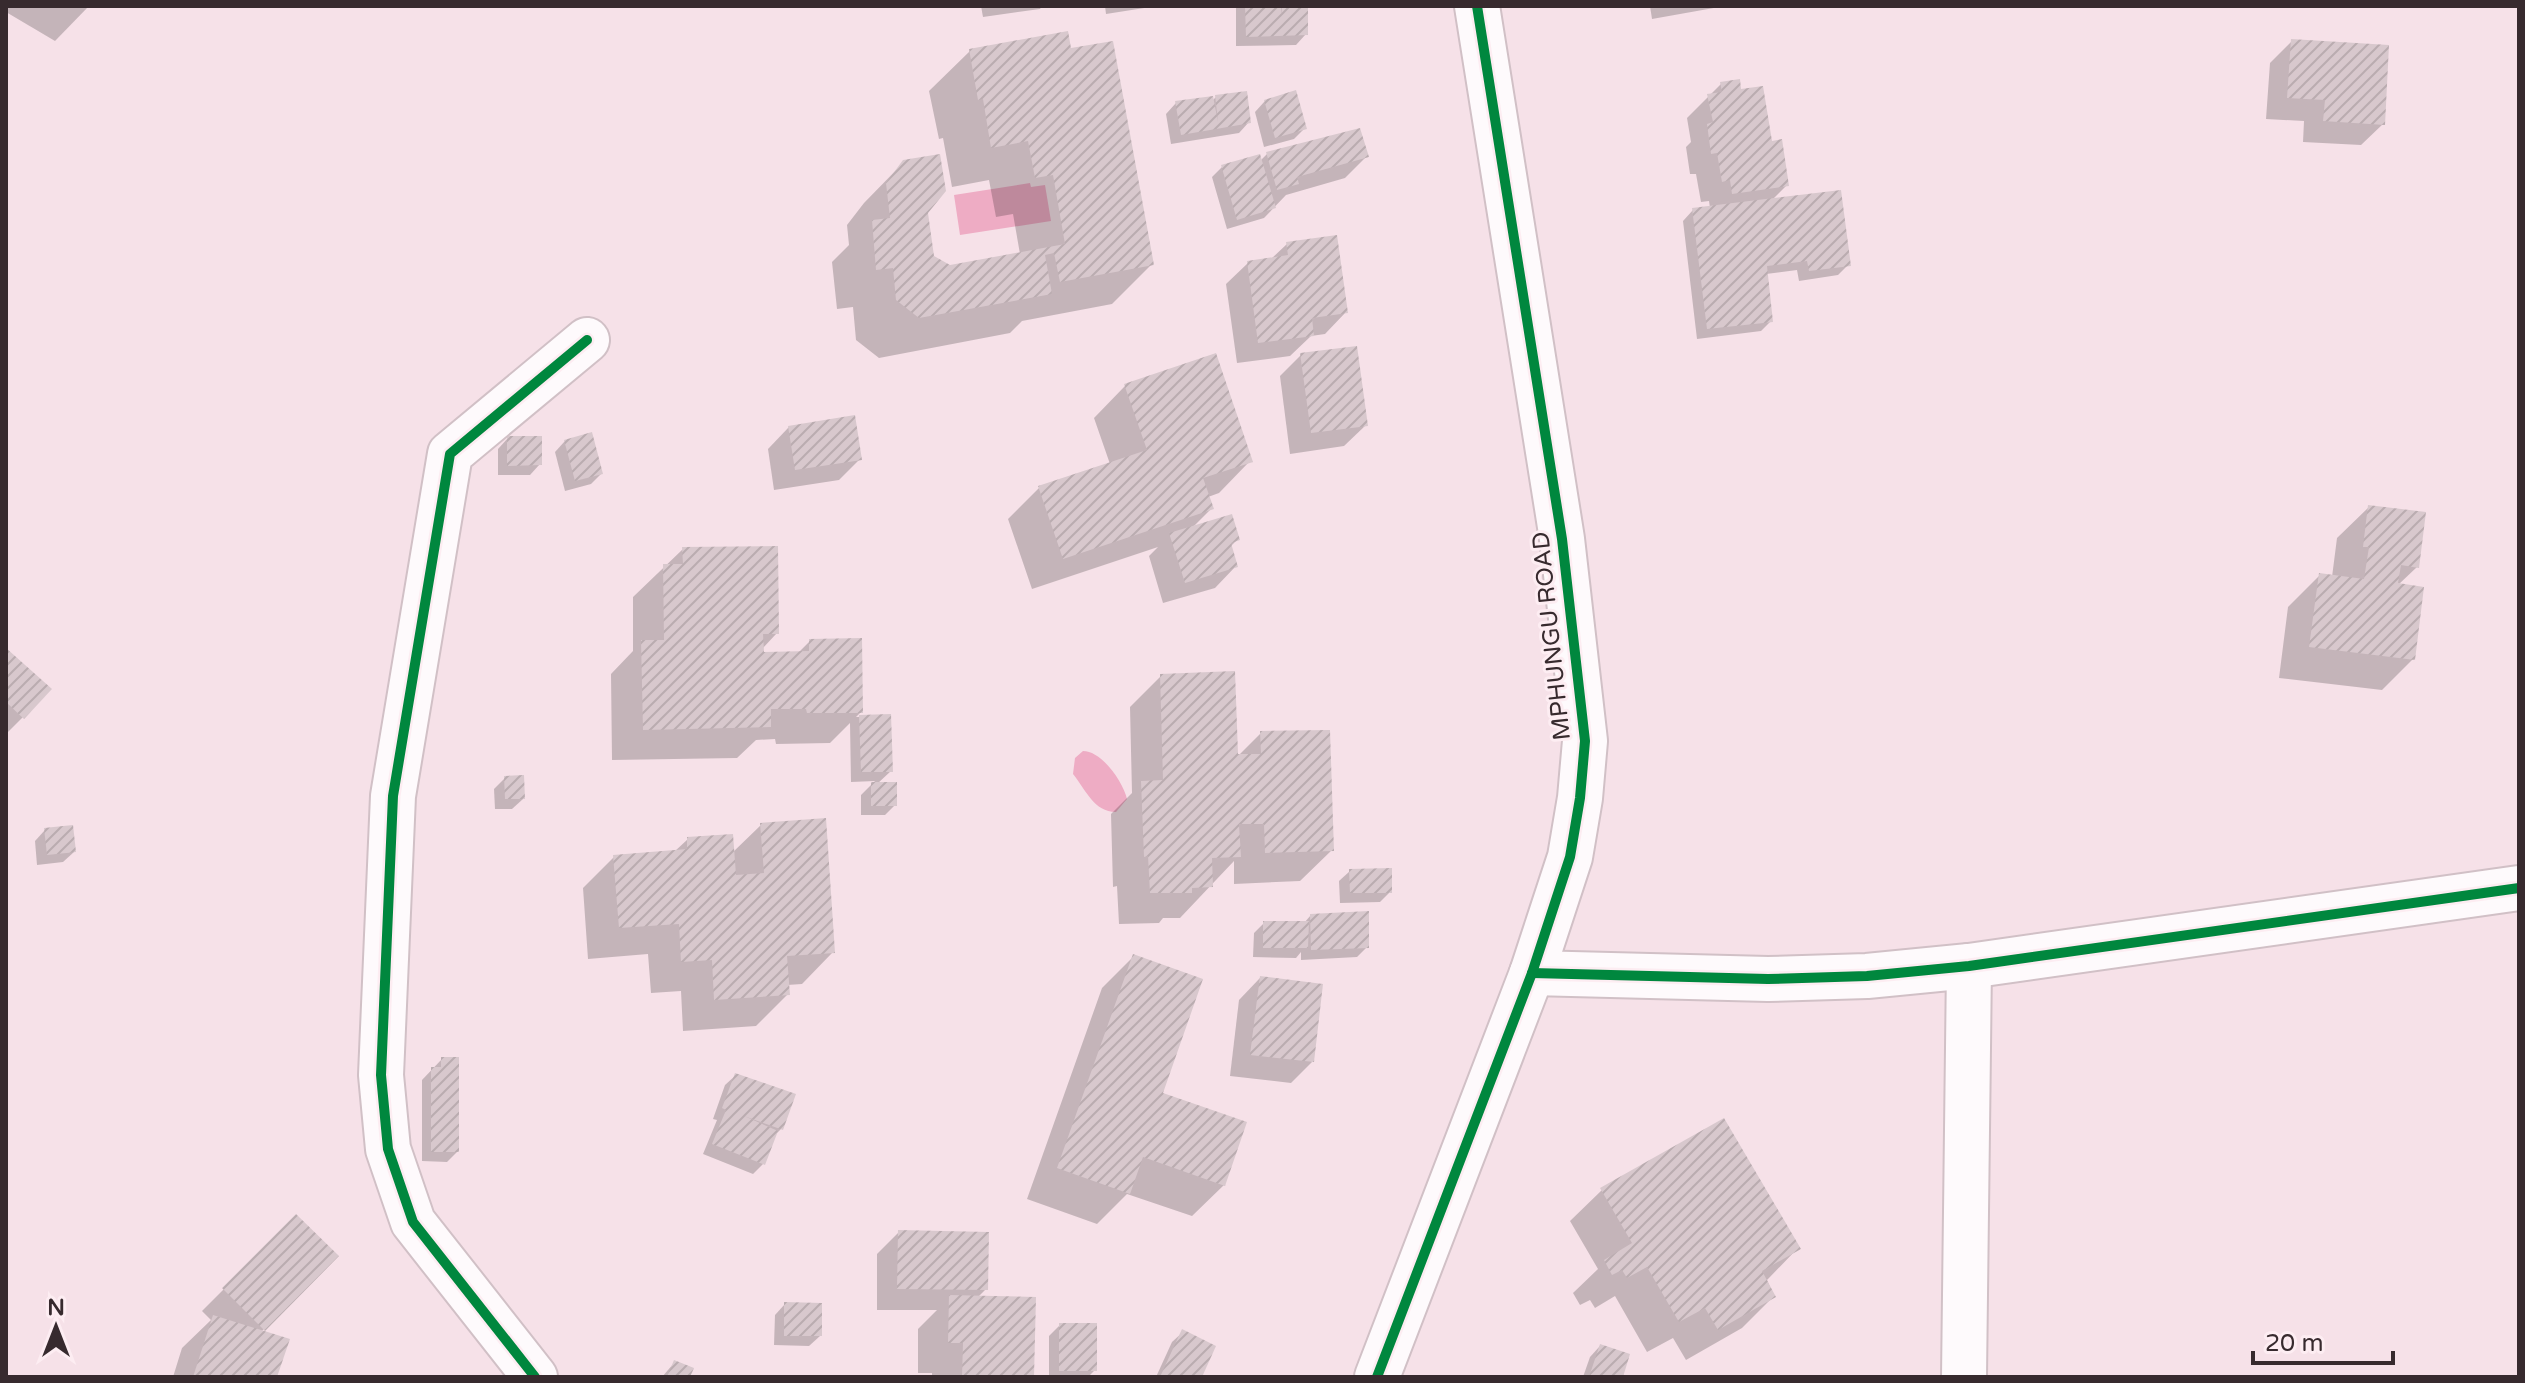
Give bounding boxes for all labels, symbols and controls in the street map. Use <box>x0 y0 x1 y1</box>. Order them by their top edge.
street label: MPHUNGU ROAD <box>1526 530 1577 742</box>
north arrow <box>16 1287 96 1367</box>
text: N <box>47 1295 65 1321</box>
scale bar <box>2253 1315 2393 1365</box>
text: 20 m <box>2265 1329 2323 1358</box>

